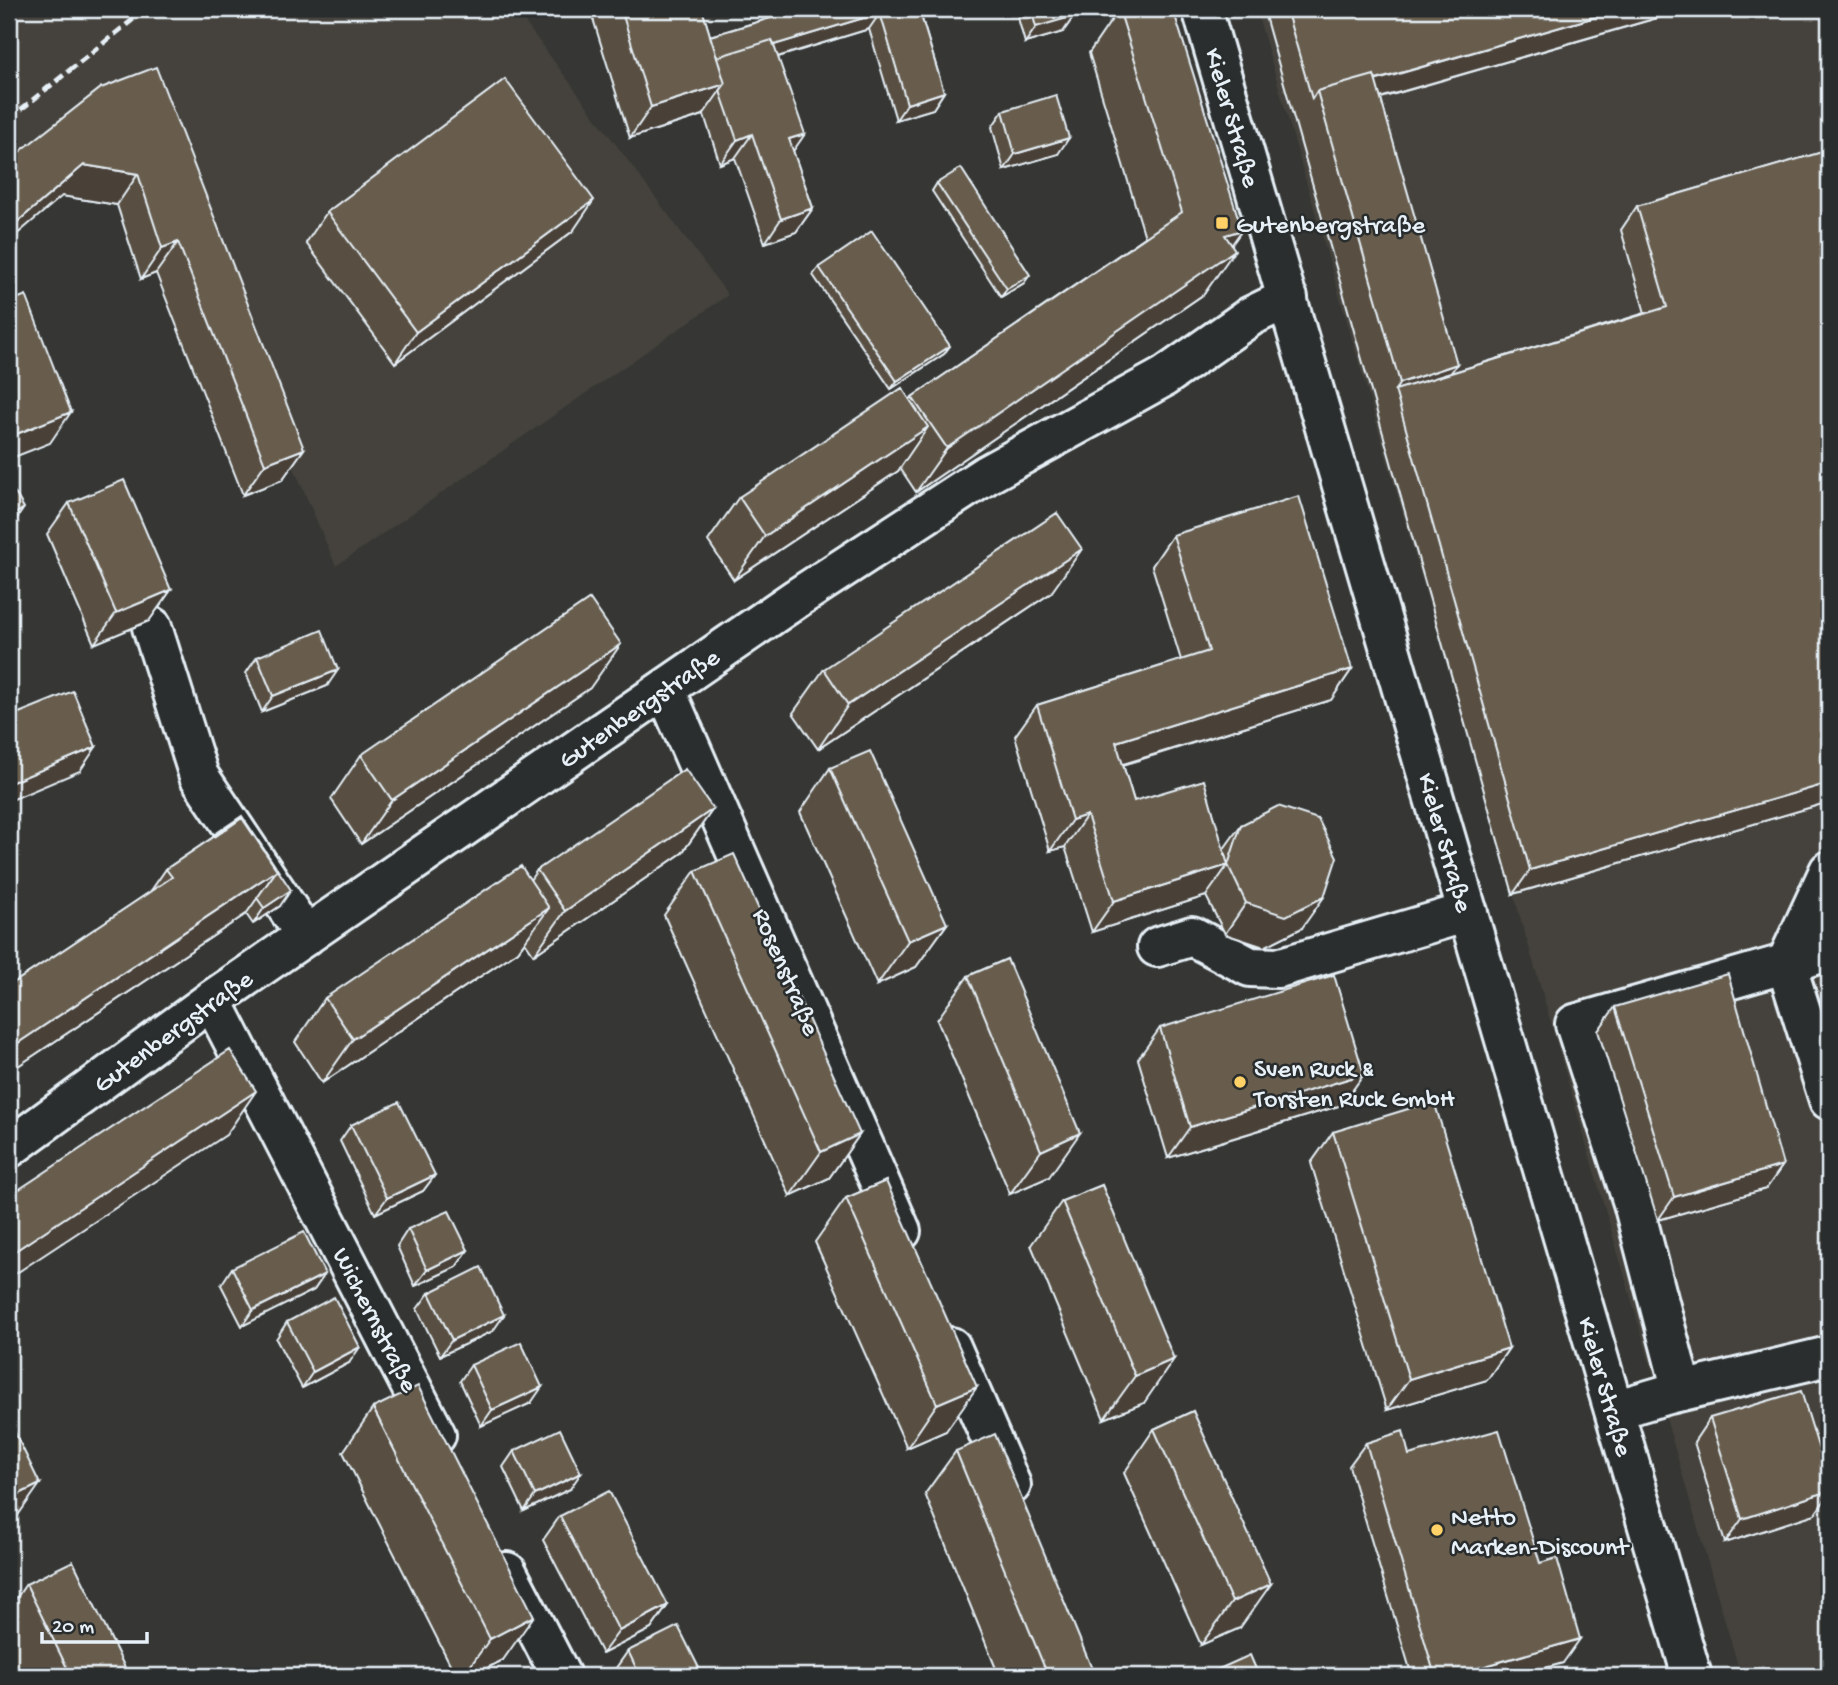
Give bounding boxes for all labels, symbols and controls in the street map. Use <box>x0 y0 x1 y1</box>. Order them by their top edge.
street label: Kieler Straße <box>1195 45 1264 192</box>
place label: Gutenbergstraße <box>1236 212 1426 243</box>
marker: Gutenbergstraße <box>1214 215 1230 231</box>
street label: Gutenbergstraße <box>554 643 727 778</box>
street label: Kieler Straße <box>1408 770 1477 917</box>
street label: Rosenstraße <box>743 904 825 1042</box>
street label: Gutenbergstraße <box>89 965 261 1102</box>
place label: Sven Ruck & Torsten Ruck GmbH <box>1252 1056 1455 1117</box>
marker: Sven Ruck & Torsten Ruck GmbH <box>1232 1074 1248 1090</box>
street label: Wichernstraße <box>323 1243 423 1399</box>
street label: Kieler Straße <box>1568 1314 1637 1461</box>
place label: Netto Marken-Discount <box>1451 1504 1630 1565</box>
marker: Netto Marken-Discount <box>1429 1522 1445 1538</box>
scale bar <box>42 1601 147 1645</box>
text: 20 m <box>52 1616 94 1641</box>

